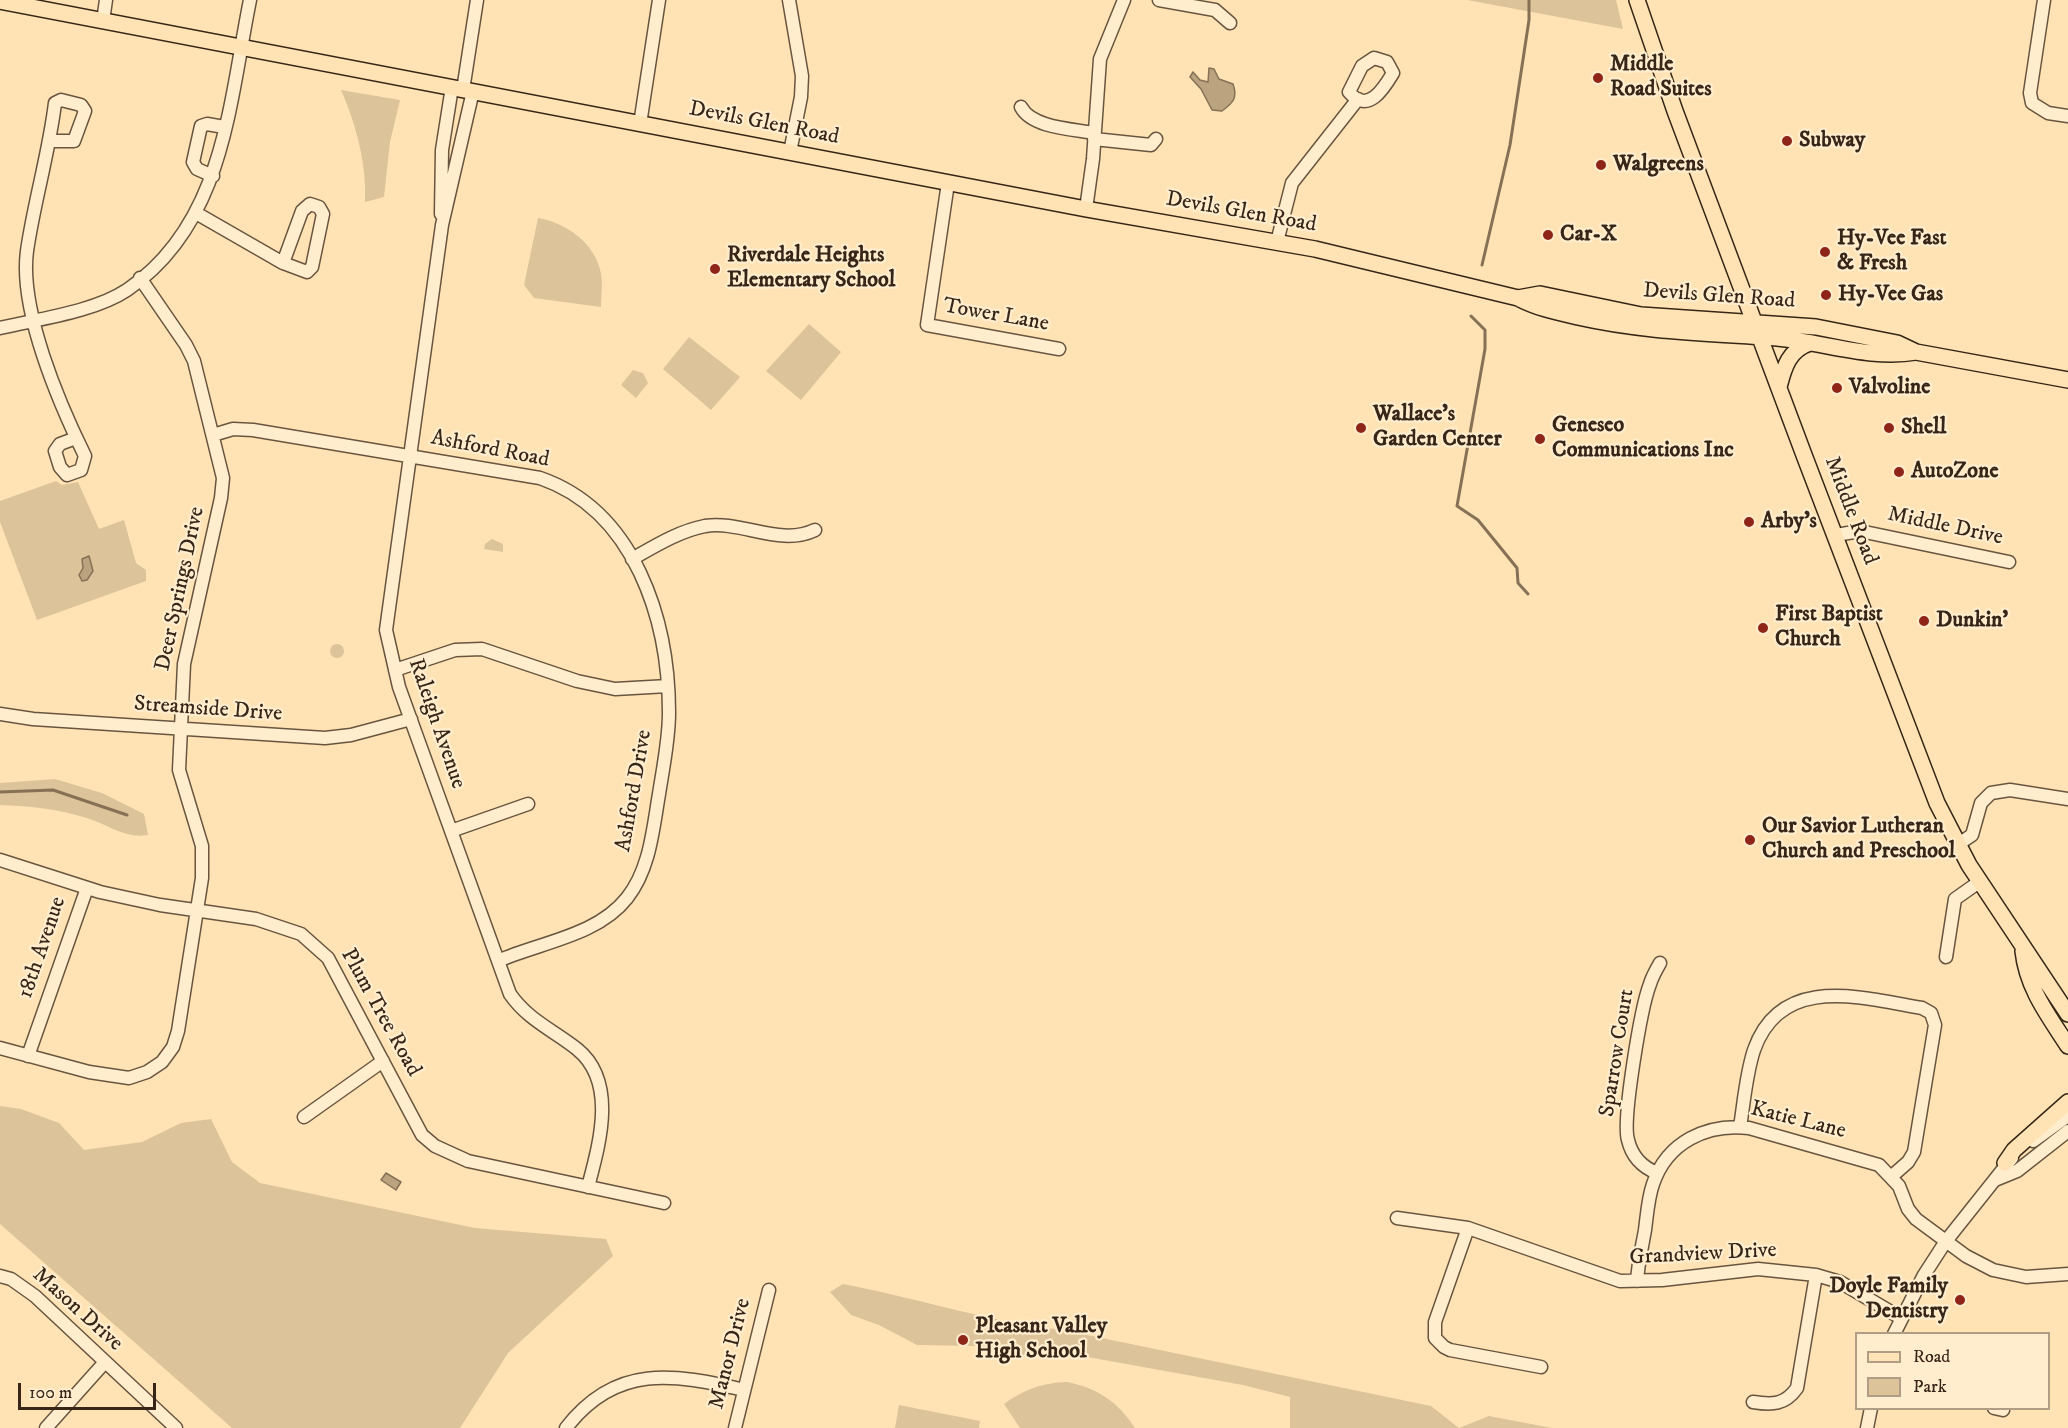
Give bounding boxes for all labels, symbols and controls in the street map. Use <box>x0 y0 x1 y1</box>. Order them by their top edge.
place label: Middle Road Suites <box>1610 52 1712 104</box>
marker: Middle Road Suites <box>1591 71 1605 85</box>
street label: Devils Glen Road <box>687 97 841 151</box>
place label: Subway <box>1799 128 1865 154</box>
marker: Subway <box>1780 134 1794 148</box>
place label: Walgreens <box>1613 152 1704 178</box>
marker: Walgreens <box>1594 158 1608 172</box>
street label: Devils Glen Road <box>1164 187 1318 239</box>
place label: Car-X <box>1560 222 1617 248</box>
place label: Hy-Vee Fast & Fresh <box>1837 226 1947 278</box>
marker: Car-X <box>1541 228 1555 242</box>
place label: Riverdale Heights Elementary School <box>727 243 895 294</box>
marker: Hy-Vee Fast & Fresh <box>1818 245 1832 259</box>
marker: Riverdale Heights Elementary School <box>708 262 722 276</box>
street label: Devils Glen Road <box>1642 279 1796 315</box>
place label: Hy-Vee Gas <box>1838 282 1943 308</box>
marker: Hy-Vee Gas <box>1819 288 1833 302</box>
street label: Tower Lane <box>941 294 1051 338</box>
place label: Valvoline <box>1849 375 1930 401</box>
marker: Valvoline <box>1830 381 1844 395</box>
place label: Wallace's Garden Center <box>1373 402 1502 454</box>
place label: Geneseo Communications Inc <box>1552 413 1734 464</box>
place label: Shell <box>1901 415 1946 441</box>
marker: Wallace's Garden Center <box>1354 421 1368 435</box>
marker: Shell <box>1882 421 1896 435</box>
street label: Ashford Road <box>429 426 551 474</box>
marker: Geneseo Communications Inc <box>1533 432 1547 446</box>
street label: Middle Road <box>1817 453 1883 569</box>
place label: AutoZone <box>1911 459 1999 485</box>
marker: AutoZone <box>1892 465 1906 479</box>
street label: Middle Drive <box>1885 502 2005 552</box>
street label: Deer Springs Drive <box>151 505 211 673</box>
place label: Arby's <box>1761 509 1817 535</box>
marker: Arby's <box>1742 515 1756 529</box>
place label: First Baptist Church <box>1775 602 1883 654</box>
place label: Dunkin' <box>1936 608 2008 634</box>
marker: Dunkin' <box>1917 614 1931 628</box>
marker: First Baptist Church <box>1756 621 1770 635</box>
street label: Raleigh Avenue <box>401 656 471 792</box>
street label: Streamside Drive <box>133 692 283 728</box>
street label: Ashford Drive <box>611 728 659 854</box>
place label: Our Savior Lutheran Church and Preschool <box>1762 814 1955 866</box>
marker: Our Savior Lutheran Church and Preschool <box>1743 833 1757 847</box>
street label: 18th Avenue <box>13 894 73 1002</box>
street label: Plum Tree Road <box>334 944 426 1082</box>
street label: Sparrow Court <box>1595 987 1641 1119</box>
street label: Katie Lane <box>1748 1096 1848 1146</box>
street label: Grandview Drive <box>1629 1238 1777 1272</box>
street label: Mason Drive <box>26 1262 128 1358</box>
place label: Doyle Family Dentistry <box>1829 1274 1948 1326</box>
marker: Doyle Family Dentistry <box>1953 1293 1967 1307</box>
street label: Manor Drive <box>704 1296 758 1412</box>
place label: Pleasant Valley High School <box>975 1314 1107 1366</box>
legend <box>1855 1332 2050 1410</box>
marker: Pleasant Valley High School <box>956 1333 970 1347</box>
text: Road <box>1913 1346 1950 1368</box>
scale bar <box>21 1371 159 1409</box>
text: Park <box>1913 1376 1947 1398</box>
text: 100 m <box>29 1382 72 1404</box>

